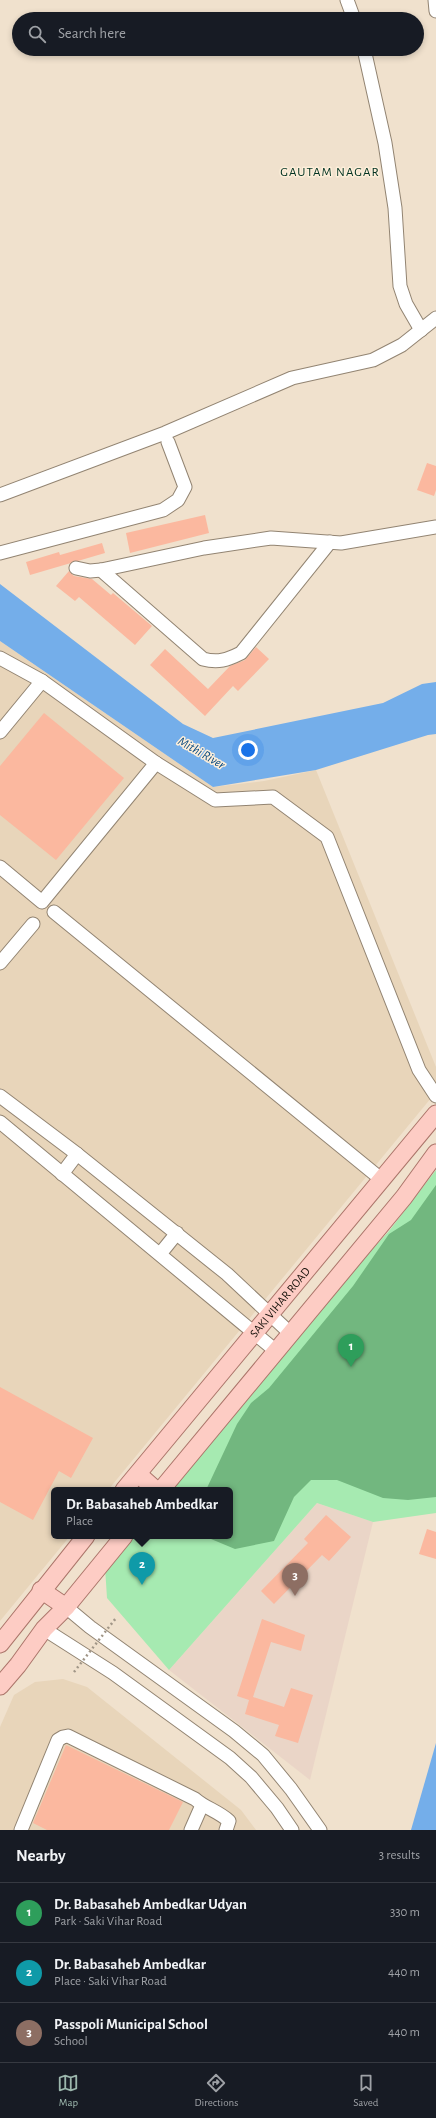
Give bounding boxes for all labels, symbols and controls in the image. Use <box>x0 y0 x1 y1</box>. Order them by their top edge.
search box <box>12 12 424 56</box>
icon: search <box>26 23 48 45</box>
text: Search here <box>58 26 126 41</box>
district label: GAUTAM NAGAR <box>280 166 380 179</box>
water label: Mithi River <box>176 735 228 772</box>
your location <box>238 740 258 760</box>
street label: SAKI VIHAR ROAD <box>247 1265 312 1339</box>
pin: 1 <box>338 1334 364 1367</box>
popup <box>51 1487 233 1539</box>
text: Dr. Babasaheb Ambedkar <box>66 1497 218 1512</box>
text: Place <box>66 1515 93 1528</box>
pin: 2 <box>129 1552 155 1585</box>
pin: 3 <box>282 1563 308 1596</box>
text: Nearby <box>16 1847 66 1864</box>
text: 3 results <box>379 1849 420 1862</box>
text: Dr. Babasaheb Ambedkar Udyan <box>54 1897 247 1912</box>
text: 1 <box>27 1906 31 1919</box>
text: 330 m <box>390 1906 420 1919</box>
text: Park · Saki Vihar Road <box>54 1915 162 1928</box>
text: Dr. Babasaheb Ambedkar <box>54 1957 206 1972</box>
text: 2 <box>26 1966 32 1979</box>
text: 440 m <box>388 1966 420 1979</box>
text: Place · Saki Vihar Road <box>54 1975 167 1988</box>
text: Passpoli Municipal School <box>54 2017 208 2032</box>
text: 3 <box>26 2026 32 2039</box>
text: 440 m <box>388 2026 420 2039</box>
text: School <box>54 2035 88 2048</box>
tab: Map <box>57 2072 79 2109</box>
tab: Directions <box>194 2072 238 2109</box>
tab: Saved <box>353 2072 378 2109</box>

